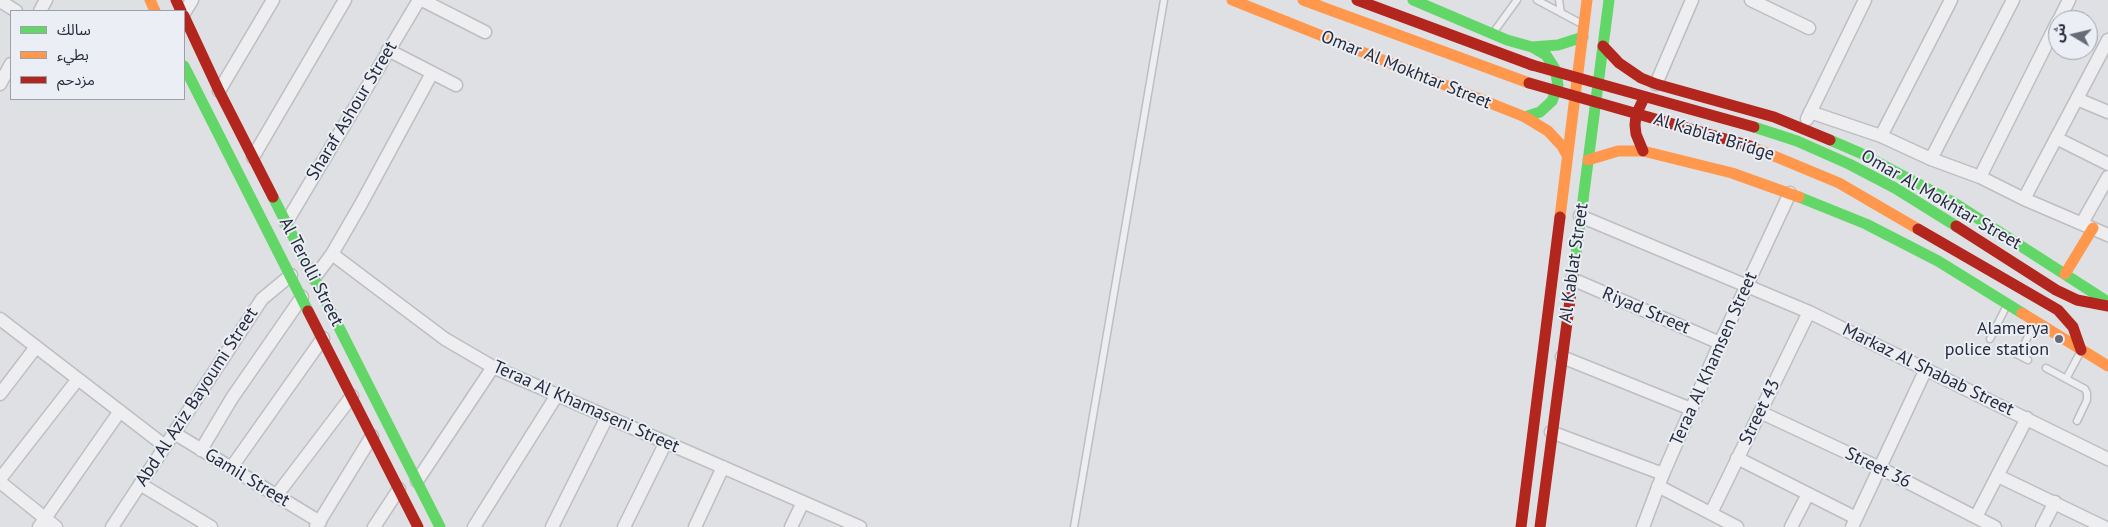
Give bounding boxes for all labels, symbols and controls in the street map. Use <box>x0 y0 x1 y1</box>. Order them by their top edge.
legend <box>10 10 185 100</box>
north arrow <box>2048 10 2098 60</box>
text: سالك <box>57 20 91 39</box>
text: ش <box>2049 22 2070 44</box>
street label: Omar Al Mokhtar Street <box>1318 26 1494 114</box>
street label: Sharaf Ashour Street <box>302 38 402 184</box>
text: بطيء <box>57 45 89 64</box>
text: مزدحم <box>57 70 95 89</box>
street label: Al Kablat Bridge <box>1651 108 1777 166</box>
street label: Omar Al Mokhtar Street <box>1857 145 2025 255</box>
street label: Al Kablat Street <box>1555 202 1593 324</box>
street label: Al Terolli Street <box>274 214 348 330</box>
street label: Teraa Al Khamsen Street <box>1666 269 1762 449</box>
street label: Riyad Street <box>1599 283 1693 339</box>
street label: Abd Al Aziz Bayoumi Street <box>131 304 263 490</box>
place label: Alamerya police station <box>1945 318 2049 360</box>
street label: Markaz Al Shabab Street <box>1839 319 2017 421</box>
marker: Alamerya police station <box>2053 333 2065 345</box>
street label: Teraa Al Khamaseni Street <box>489 356 683 458</box>
street label: Street 43 <box>1735 376 1785 448</box>
street label: Street 36 <box>1842 443 1914 493</box>
street label: Gamil Street <box>201 444 293 512</box>

